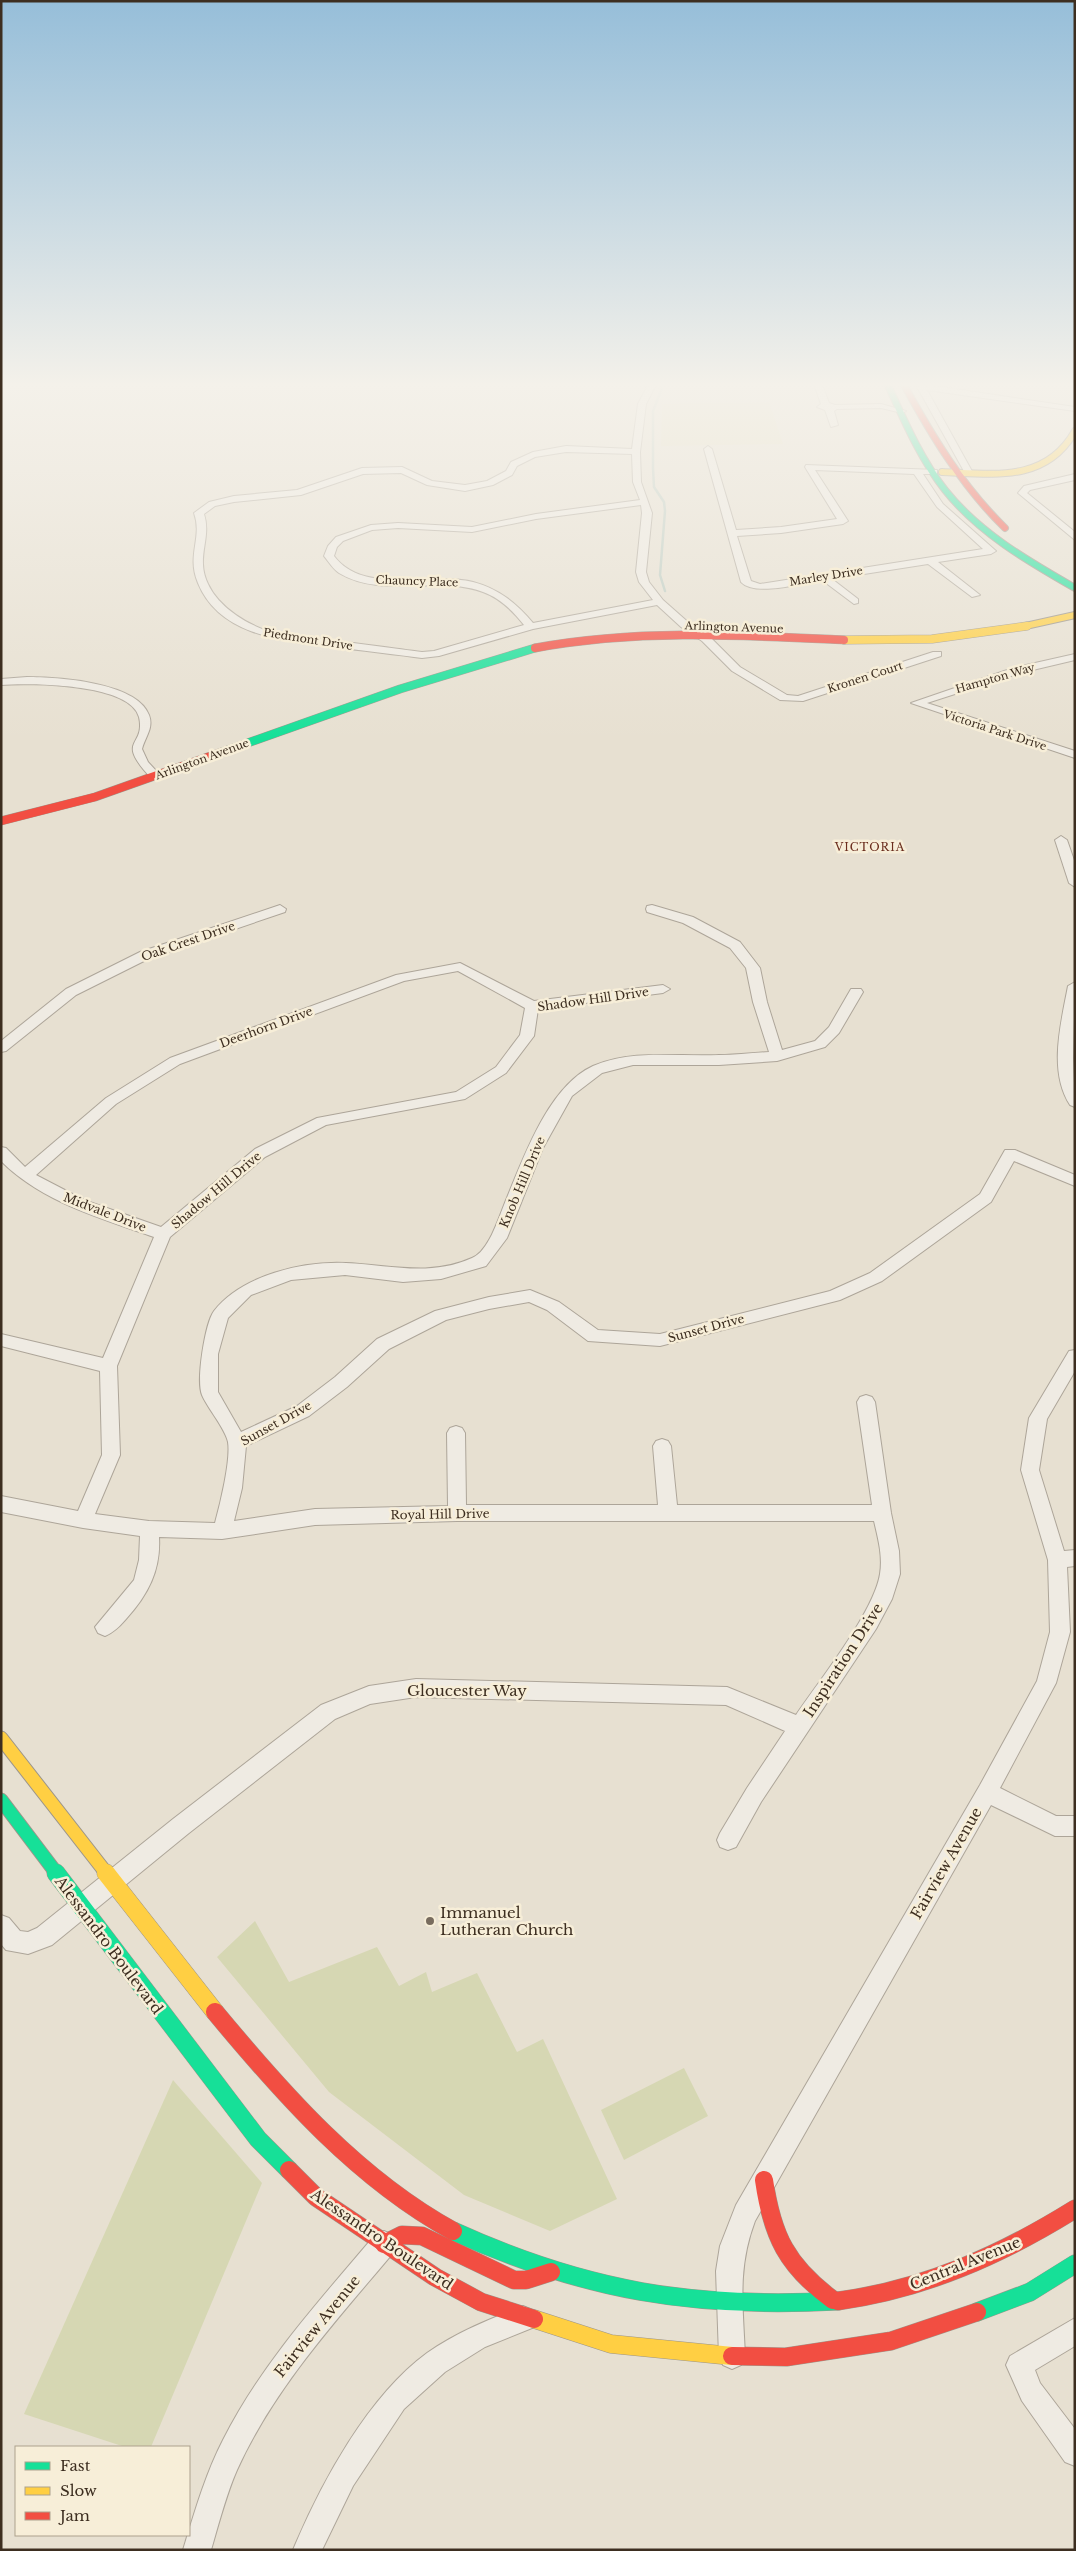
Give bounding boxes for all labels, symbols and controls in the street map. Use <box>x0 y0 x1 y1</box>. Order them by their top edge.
street label: Marley Drive <box>788 563 864 589</box>
street label: Chauncy Place <box>375 573 459 589</box>
street label: Arlington Avenue <box>683 618 784 636</box>
street label: Piedmont Drive <box>262 625 354 653</box>
street label: Kronen Court <box>826 658 905 696</box>
street label: Hampton Way <box>954 660 1036 696</box>
street label: Victoria Park Drive <box>941 706 1048 753</box>
street label: Arlington Avenue <box>152 736 251 783</box>
district label: VICTORIA <box>834 840 905 854</box>
street label: Oak Crest Drive <box>139 918 237 964</box>
street label: Shadow Hill Drive <box>536 984 650 1014</box>
street label: Deerhorn Drive <box>217 1003 315 1051</box>
street label: Knob Hill Drive <box>496 1134 548 1230</box>
street label: Shadow Hill Drive <box>168 1148 264 1232</box>
street label: Midvale Drive <box>61 1189 149 1235</box>
street label: Sunset Drive <box>666 1311 746 1345</box>
street label: Sunset Drive <box>238 1397 314 1449</box>
street label: Royal Hill Drive <box>390 1506 490 1522</box>
street label: Inspiration Drive <box>799 1599 887 1721</box>
street label: Gloucester Way <box>407 1681 527 1700</box>
street label: Fairview Avenue <box>906 1804 986 1922</box>
street label: Alessandro Boulevard <box>50 1872 167 2018</box>
place label: Immanuel Lutheran Church <box>440 1903 573 1939</box>
marker: Immanuel Lutheran Church <box>424 1915 436 1927</box>
street label: Alessandro Boulevard <box>306 2184 457 2294</box>
street label: Central Avenue <box>907 2232 1023 2294</box>
street label: Fairview Avenue <box>270 2271 364 2381</box>
legend <box>15 2446 190 2536</box>
text: Fast <box>60 2456 91 2475</box>
text: Slow <box>60 2481 97 2500</box>
text: Jam <box>58 2506 90 2525</box>

